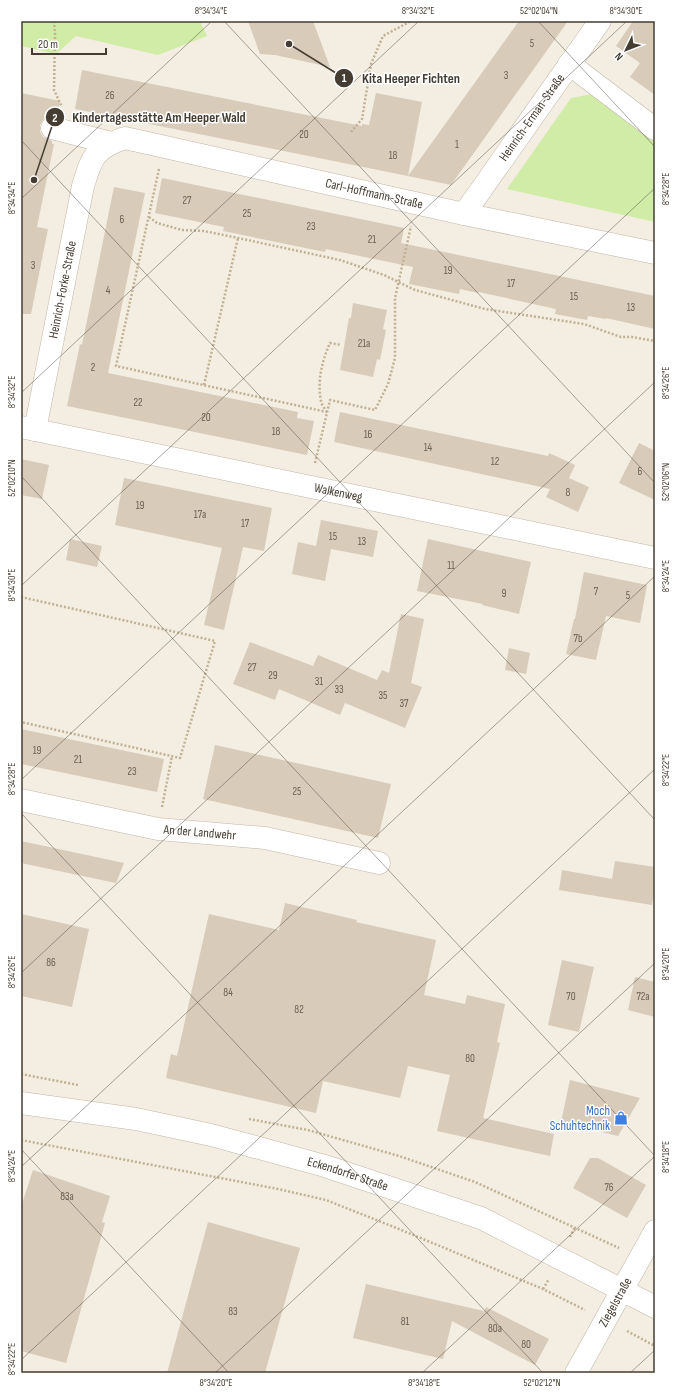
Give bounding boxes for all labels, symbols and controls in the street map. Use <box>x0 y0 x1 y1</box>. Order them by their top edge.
text: 8°34'34"E <box>195 5 227 17</box>
text: 8°34'32"E <box>402 5 434 17</box>
text: 52°02'04"N <box>520 5 558 17</box>
text: 8°34'30"E <box>610 5 642 17</box>
scale bar <box>32 30 106 56</box>
north arrow <box>606 30 646 70</box>
text: 20 m <box>38 37 58 52</box>
house number: 5 <box>530 37 534 50</box>
text: N <box>612 50 626 63</box>
callout: Kita Heeper Fichten <box>334 65 467 91</box>
house number: 3 <box>504 69 509 82</box>
text: Kita Heeper Fichten <box>362 70 460 87</box>
text: 1 <box>342 71 347 86</box>
street label: Heinrich-Erman-Straße <box>496 71 568 164</box>
house number: 26 <box>105 89 115 102</box>
callout: Kindertagesstätte Am Heeper Wald <box>45 104 254 130</box>
text: Kindertagesstätte Am Heeper Wald <box>72 109 246 126</box>
text: 2 <box>52 111 58 126</box>
house number: 20 <box>299 128 309 141</box>
house number: 1 <box>455 138 459 151</box>
house number: 18 <box>389 149 398 162</box>
text: 8°34'28"E <box>660 173 672 205</box>
street label: Carl-Hoffmann-Straße <box>324 175 424 213</box>
text: 8°34'34"E <box>6 182 18 214</box>
house number: 27 <box>183 194 192 207</box>
house number: 25 <box>243 207 251 220</box>
house number: 6 <box>120 213 125 226</box>
house number: 23 <box>306 220 316 233</box>
house number: 21 <box>368 233 376 246</box>
street label: Heinrich-Forke-Straße <box>45 240 80 340</box>
house number: 3 <box>31 259 36 272</box>
house number: 19 <box>444 264 452 277</box>
house number: 17 <box>507 277 516 290</box>
house number: 4 <box>106 284 111 297</box>
house number: 15 <box>570 290 578 303</box>
house number: 13 <box>627 301 636 314</box>
house number: 21a <box>358 337 370 350</box>
house number: 2 <box>91 361 96 374</box>
text: 8°34'26"E <box>660 367 672 399</box>
text: 8°34'32"E <box>6 376 18 408</box>
house number: 22 <box>133 396 143 409</box>
house number: 20 <box>201 411 211 424</box>
house number: 18 <box>272 425 281 438</box>
house number: 16 <box>364 428 373 441</box>
house number: 14 <box>424 441 433 454</box>
house number: 12 <box>491 455 500 468</box>
text: 52°02'10"N <box>6 459 18 497</box>
text: 52°02'06"N <box>660 463 672 501</box>
house number: 6 <box>638 465 643 478</box>
street label: Walkenweg <box>313 480 364 505</box>
house number: 8 <box>566 486 571 499</box>
house number: 19 <box>136 499 144 512</box>
house number: 17a <box>194 508 206 521</box>
house number: 17 <box>241 517 250 530</box>
house number: 15 <box>329 530 337 543</box>
house number: 13 <box>358 535 367 548</box>
house number: 11 <box>447 559 455 572</box>
text: 8°34'24"E <box>660 560 672 592</box>
text: 8°34'30"E <box>6 569 18 601</box>
house number: 7 <box>594 585 599 598</box>
house number: 9 <box>502 587 507 600</box>
house number: 5 <box>626 589 630 602</box>
house number: 7b <box>574 632 583 645</box>
house number: 27 <box>248 661 257 674</box>
house number: 29 <box>268 669 278 682</box>
house number: 31 <box>315 675 323 688</box>
house number: 33 <box>334 683 344 696</box>
house number: 35 <box>378 689 388 702</box>
house number: 37 <box>399 697 409 710</box>
house number: 19 <box>33 744 41 757</box>
house number: 21 <box>74 753 82 766</box>
text: 8°34'22"E <box>660 754 672 786</box>
text: 8°34'28"E <box>6 763 18 795</box>
house number: 23 <box>127 765 137 778</box>
house number: 25 <box>293 785 301 798</box>
street label: An der Landwehr <box>162 821 237 844</box>
text: 8°34'20"E <box>660 948 672 980</box>
text: 8°34'26"E <box>6 956 18 988</box>
house number: 86 <box>46 956 56 969</box>
house number: 84 <box>223 986 233 999</box>
house number: 70 <box>566 990 576 1003</box>
house number: 72a <box>636 990 650 1003</box>
house number: 82 <box>294 1003 304 1016</box>
house number: 80 <box>465 1052 475 1065</box>
place label: Moch Schuhtechnik <box>550 1103 610 1134</box>
shop icon: Moch Schuhtechnik <box>613 1110 629 1126</box>
text: 8°34'18"E <box>660 1141 672 1173</box>
text: 8°34'24"E <box>6 1150 18 1182</box>
street label: Eckendorfer Straße <box>306 1154 390 1195</box>
house number: 76 <box>604 1181 614 1194</box>
house number: 83a <box>60 1190 74 1203</box>
street label: Ziegelstraße <box>595 1275 635 1330</box>
house number: 83 <box>228 1305 238 1318</box>
house number: 81 <box>401 1315 409 1328</box>
house number: 80a <box>488 1322 502 1335</box>
house number: 80 <box>521 1338 531 1351</box>
text: 8°34'22"E <box>6 1343 18 1375</box>
text: 8°34'20"E <box>200 1377 232 1389</box>
text: 8°34'18"E <box>408 1377 440 1389</box>
text: 52°02'12"N <box>523 1377 561 1389</box>

